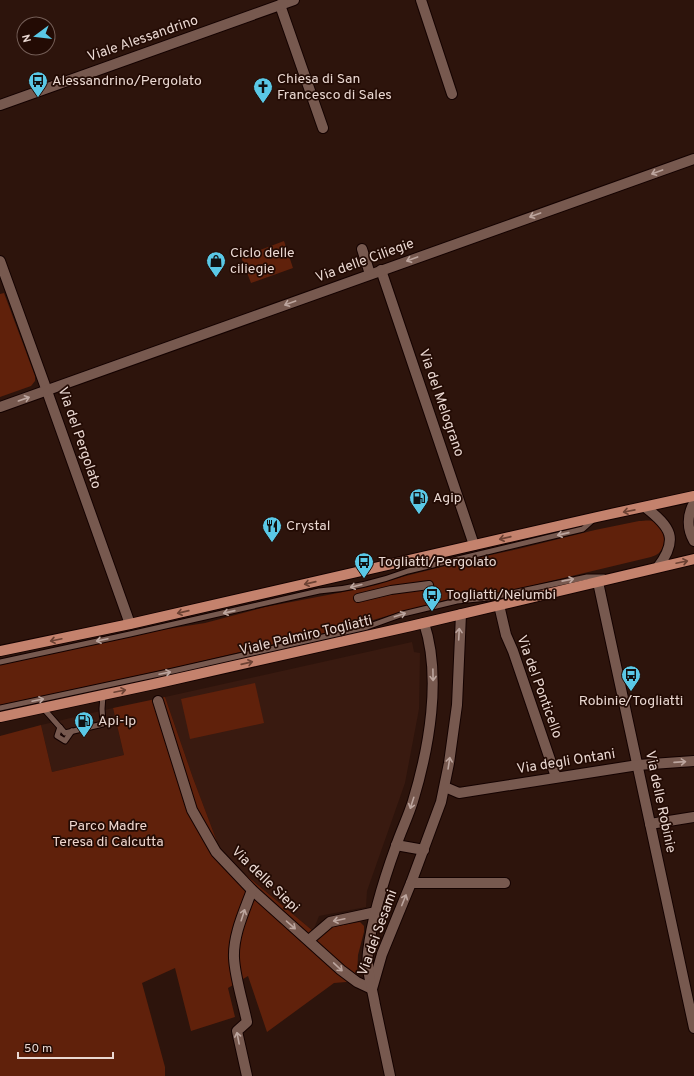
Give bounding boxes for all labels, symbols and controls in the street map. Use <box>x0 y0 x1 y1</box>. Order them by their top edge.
street label: Viale Alessandrino <box>85 12 201 66</box>
north arrow <box>16 16 56 56</box>
text: N <box>20 33 35 44</box>
bus stop icon: Alessandrino/Pergolato <box>27 70 49 98</box>
place label: Chiesa di San Francesco di Sales <box>277 71 392 104</box>
place label: Alessandrino/Pergolato <box>52 73 202 90</box>
church icon: Chiesa di San Francesco di Sales <box>252 76 274 104</box>
one-way arrow <box>652 168 664 176</box>
one-way arrow <box>529 212 541 220</box>
street label: Via delle Ciliegie <box>313 235 417 287</box>
place label: Ciclo delle ciliegie <box>230 245 295 278</box>
shop icon: Ciclo delle ciliegie <box>205 250 227 278</box>
one-way arrow <box>407 255 419 263</box>
one-way arrow <box>284 299 296 307</box>
street label: Via del Melograno <box>415 347 467 459</box>
street label: Via del Pergolato <box>54 385 104 491</box>
one-way arrow <box>17 395 30 402</box>
fuel station icon: Agip <box>408 487 430 515</box>
place label: Agip <box>433 490 462 507</box>
one-way arrow <box>622 507 635 515</box>
restaurant icon: Crystal <box>261 515 283 543</box>
place label: Crystal <box>286 518 330 535</box>
one-way arrow <box>557 530 570 538</box>
one-way arrow <box>498 535 511 542</box>
bus stop icon: Togliatti/Pergolato <box>353 551 375 579</box>
place label: Togliatti/Pergolato <box>378 554 497 571</box>
one-way arrow <box>676 557 689 565</box>
one-way arrow <box>561 576 574 584</box>
one-way arrow <box>303 579 316 587</box>
one-way arrow <box>350 583 363 591</box>
bus stop icon: Togliatti/Nelumbi <box>421 584 443 612</box>
place label: Togliatti/Nelumbi <box>446 587 556 604</box>
one-way arrow <box>177 609 190 616</box>
one-way arrow <box>222 609 235 617</box>
one-way arrow <box>394 611 406 619</box>
street label: Viale Palmiro Togliatti <box>238 612 374 660</box>
one-way arrow <box>456 628 463 641</box>
street label: Via del Ponticello <box>512 633 566 741</box>
one-way arrow <box>50 636 63 644</box>
one-way arrow <box>96 637 109 645</box>
one-way arrow <box>240 659 253 667</box>
bus stop icon: Robinie/Togliatti <box>620 664 642 692</box>
one-way arrow <box>429 668 437 681</box>
one-way arrow <box>158 669 171 677</box>
one-way arrow <box>113 687 126 695</box>
place label: Robinie/Togliatti <box>579 693 683 710</box>
one-way arrow <box>31 696 44 704</box>
fuel station icon: Api-Ip <box>73 710 95 738</box>
place label: Api-Ip <box>98 713 136 730</box>
street label: Via degli Ontani <box>516 746 616 778</box>
street label: Via delle Robinie <box>641 749 679 855</box>
one-way arrow <box>445 757 453 770</box>
one-way arrow <box>673 758 686 765</box>
one-way arrow <box>408 796 415 809</box>
park label: Parco Madre Teresa di Calcutta <box>52 818 164 851</box>
street label: Via delle Siepi <box>227 843 303 917</box>
street label: Via dei Sesami <box>355 888 401 978</box>
one-way arrow <box>401 894 409 906</box>
one-way arrow <box>240 909 247 922</box>
one-way arrow <box>333 916 346 924</box>
one-way arrow <box>286 920 296 929</box>
one-way arrow <box>332 962 342 971</box>
one-way arrow <box>234 1032 242 1045</box>
scale bar <box>18 1034 113 1060</box>
text: 50 m <box>24 1041 52 1057</box>

